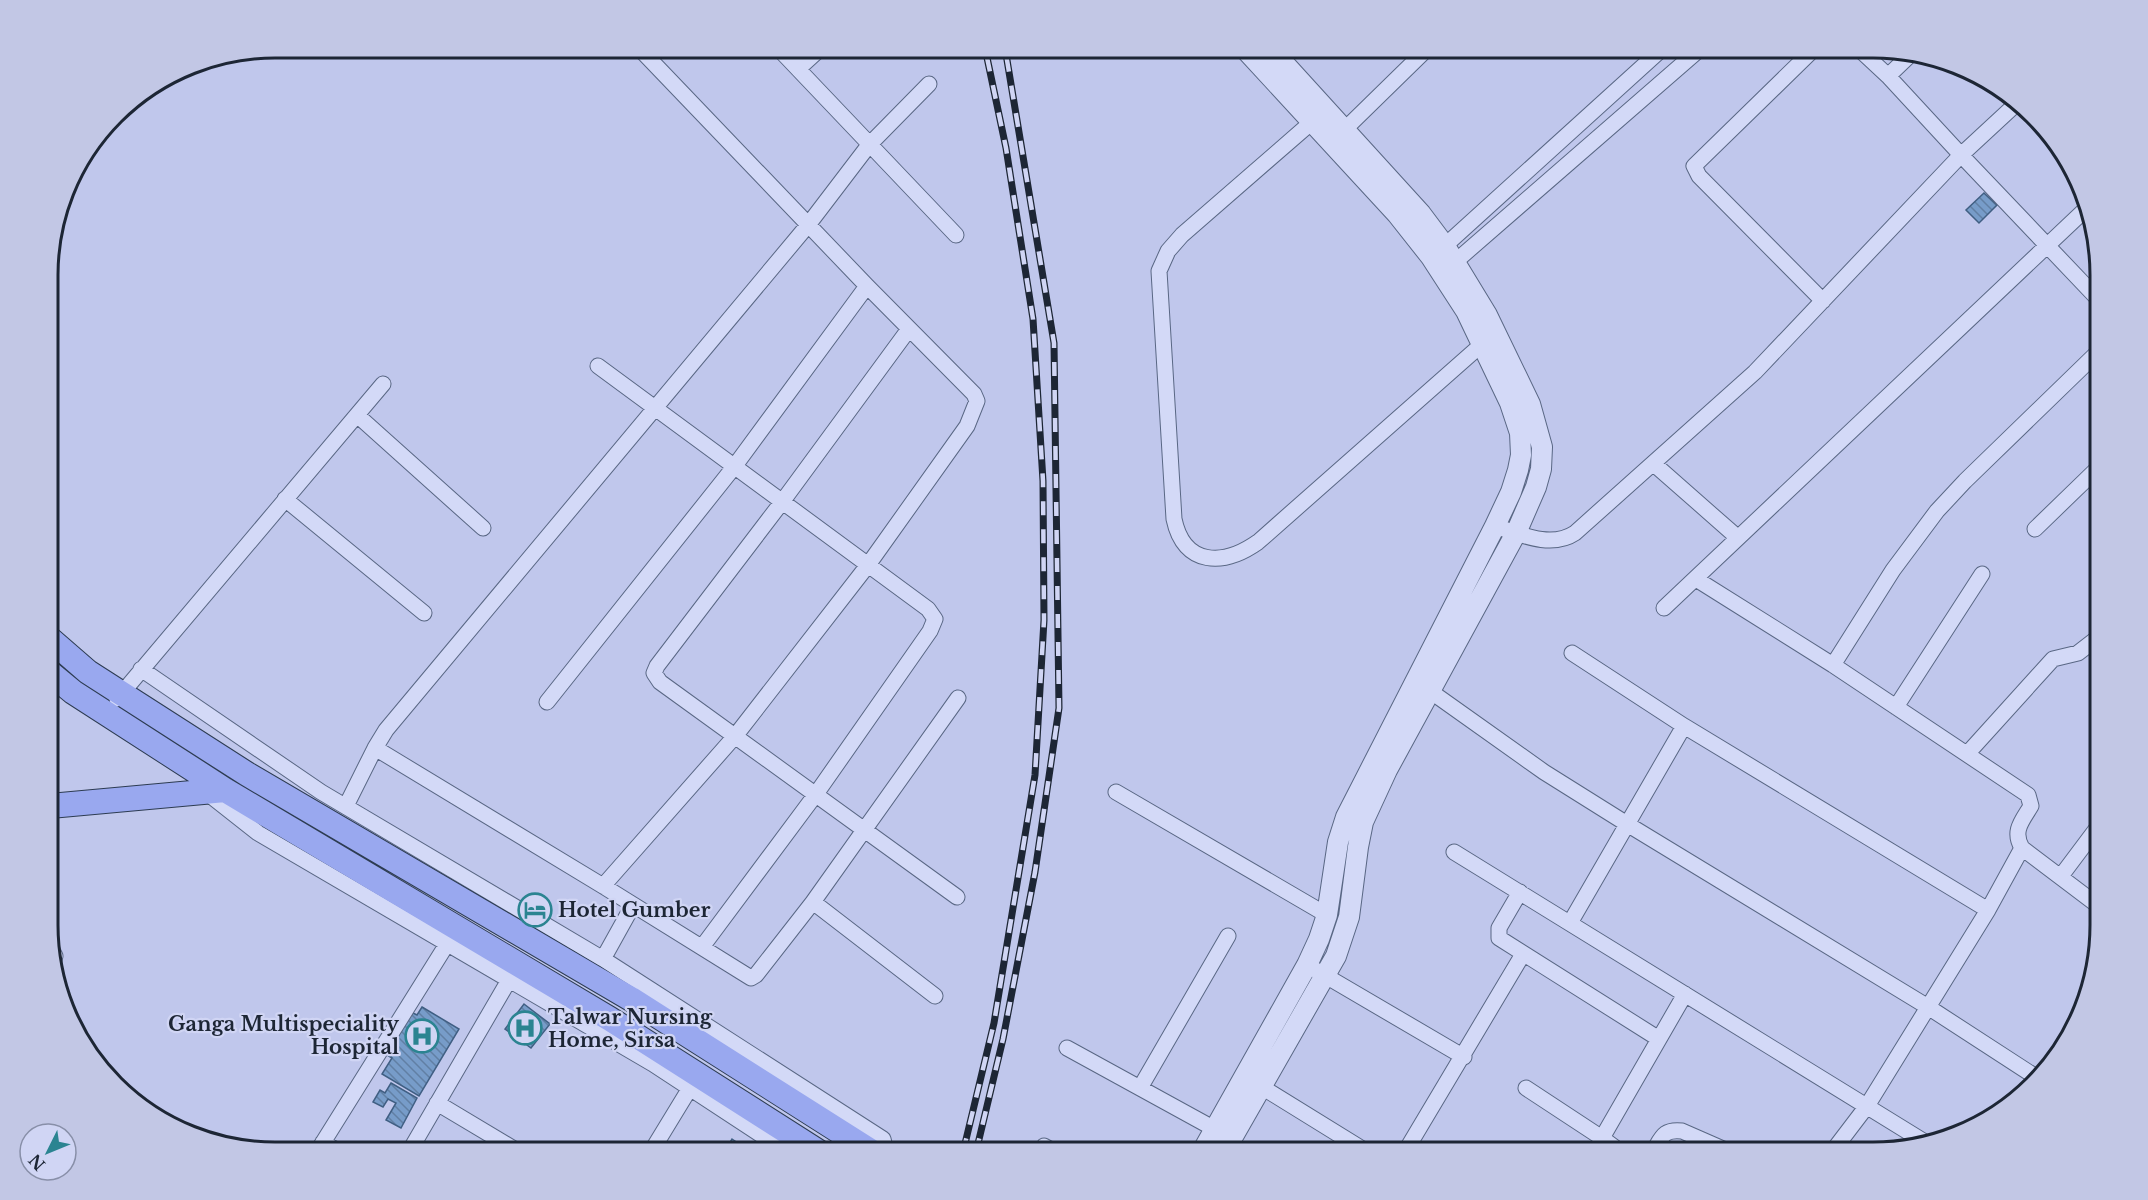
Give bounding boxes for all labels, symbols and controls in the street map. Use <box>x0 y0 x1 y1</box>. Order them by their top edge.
hotel icon: Hotel Gumber <box>517 892 553 928</box>
place label: Hotel Gumber <box>558 898 710 922</box>
place label: Talwar Nursing Home, Sirsa <box>548 1005 713 1052</box>
hospital icon: Talwar Nursing Home, Sirsa <box>507 1010 543 1046</box>
place label: Ganga Multispeciality Hospital <box>168 1012 400 1059</box>
hospital icon: Ganga Multispeciality Hospital <box>404 1018 440 1054</box>
north arrow <box>18 1122 78 1182</box>
text: N <box>25 1150 49 1175</box>

